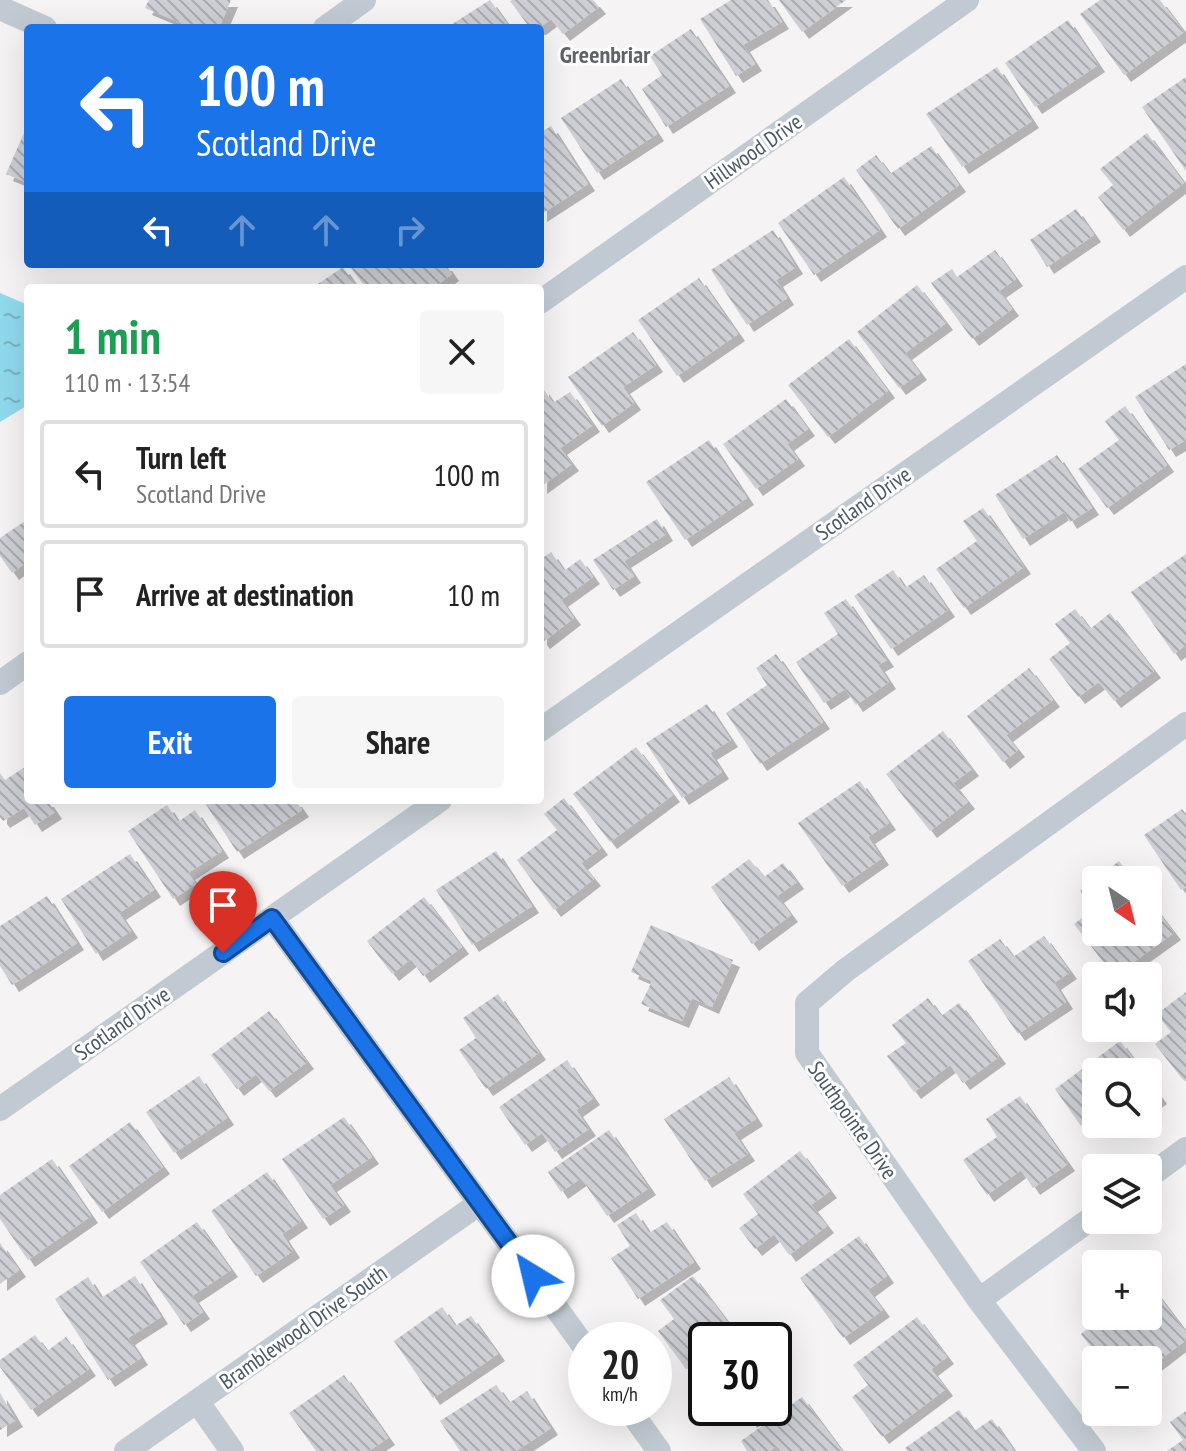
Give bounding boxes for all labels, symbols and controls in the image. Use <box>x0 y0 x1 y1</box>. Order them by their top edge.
district label: Greenbriar <box>560 39 651 70</box>
text: 100 m <box>196 49 325 121</box>
icon: left <box>64 56 168 160</box>
street label: Hillwood Drive <box>699 107 807 195</box>
text: Scotland Drive <box>196 119 376 166</box>
icon: left <box>136 208 180 252</box>
icon: ahead <box>220 208 264 252</box>
icon: ahead <box>304 208 348 252</box>
icon: right <box>388 208 432 252</box>
text: 1 min <box>64 305 161 367</box>
button: close <box>420 310 504 394</box>
text: 110 m · 13:54 <box>64 366 190 399</box>
text: Turn left <box>136 438 226 477</box>
icon: left <box>68 452 112 496</box>
text: 100 m <box>434 455 500 494</box>
street label: Scotland Drive <box>810 460 916 546</box>
text: Scotland Drive <box>136 477 266 510</box>
icon: arrive <box>68 572 112 616</box>
text: Arrive at destination <box>136 575 354 614</box>
text: 10 m <box>447 575 500 614</box>
button: Exit <box>64 696 276 788</box>
button: Share <box>292 696 504 788</box>
north arrow <box>1082 866 1162 946</box>
map controls <box>1082 866 1162 1426</box>
pin <box>189 871 257 953</box>
icon: arrive <box>201 883 245 927</box>
button: sound <box>1082 962 1162 1042</box>
street label: Scotland Drive <box>69 980 175 1066</box>
street label: Southpointe Drive <box>802 1056 904 1184</box>
button: search <box>1082 1058 1162 1138</box>
button: layers <box>1082 1154 1162 1234</box>
position arrow <box>491 1234 575 1318</box>
button: + <box>1082 1250 1162 1330</box>
street label: Bramblewood Drive South <box>214 1259 392 1395</box>
speed limit sign: 30 <box>688 1322 792 1426</box>
text: 20 <box>601 1338 639 1390</box>
button: − <box>1082 1346 1162 1426</box>
text: km/h <box>602 1381 638 1407</box>

